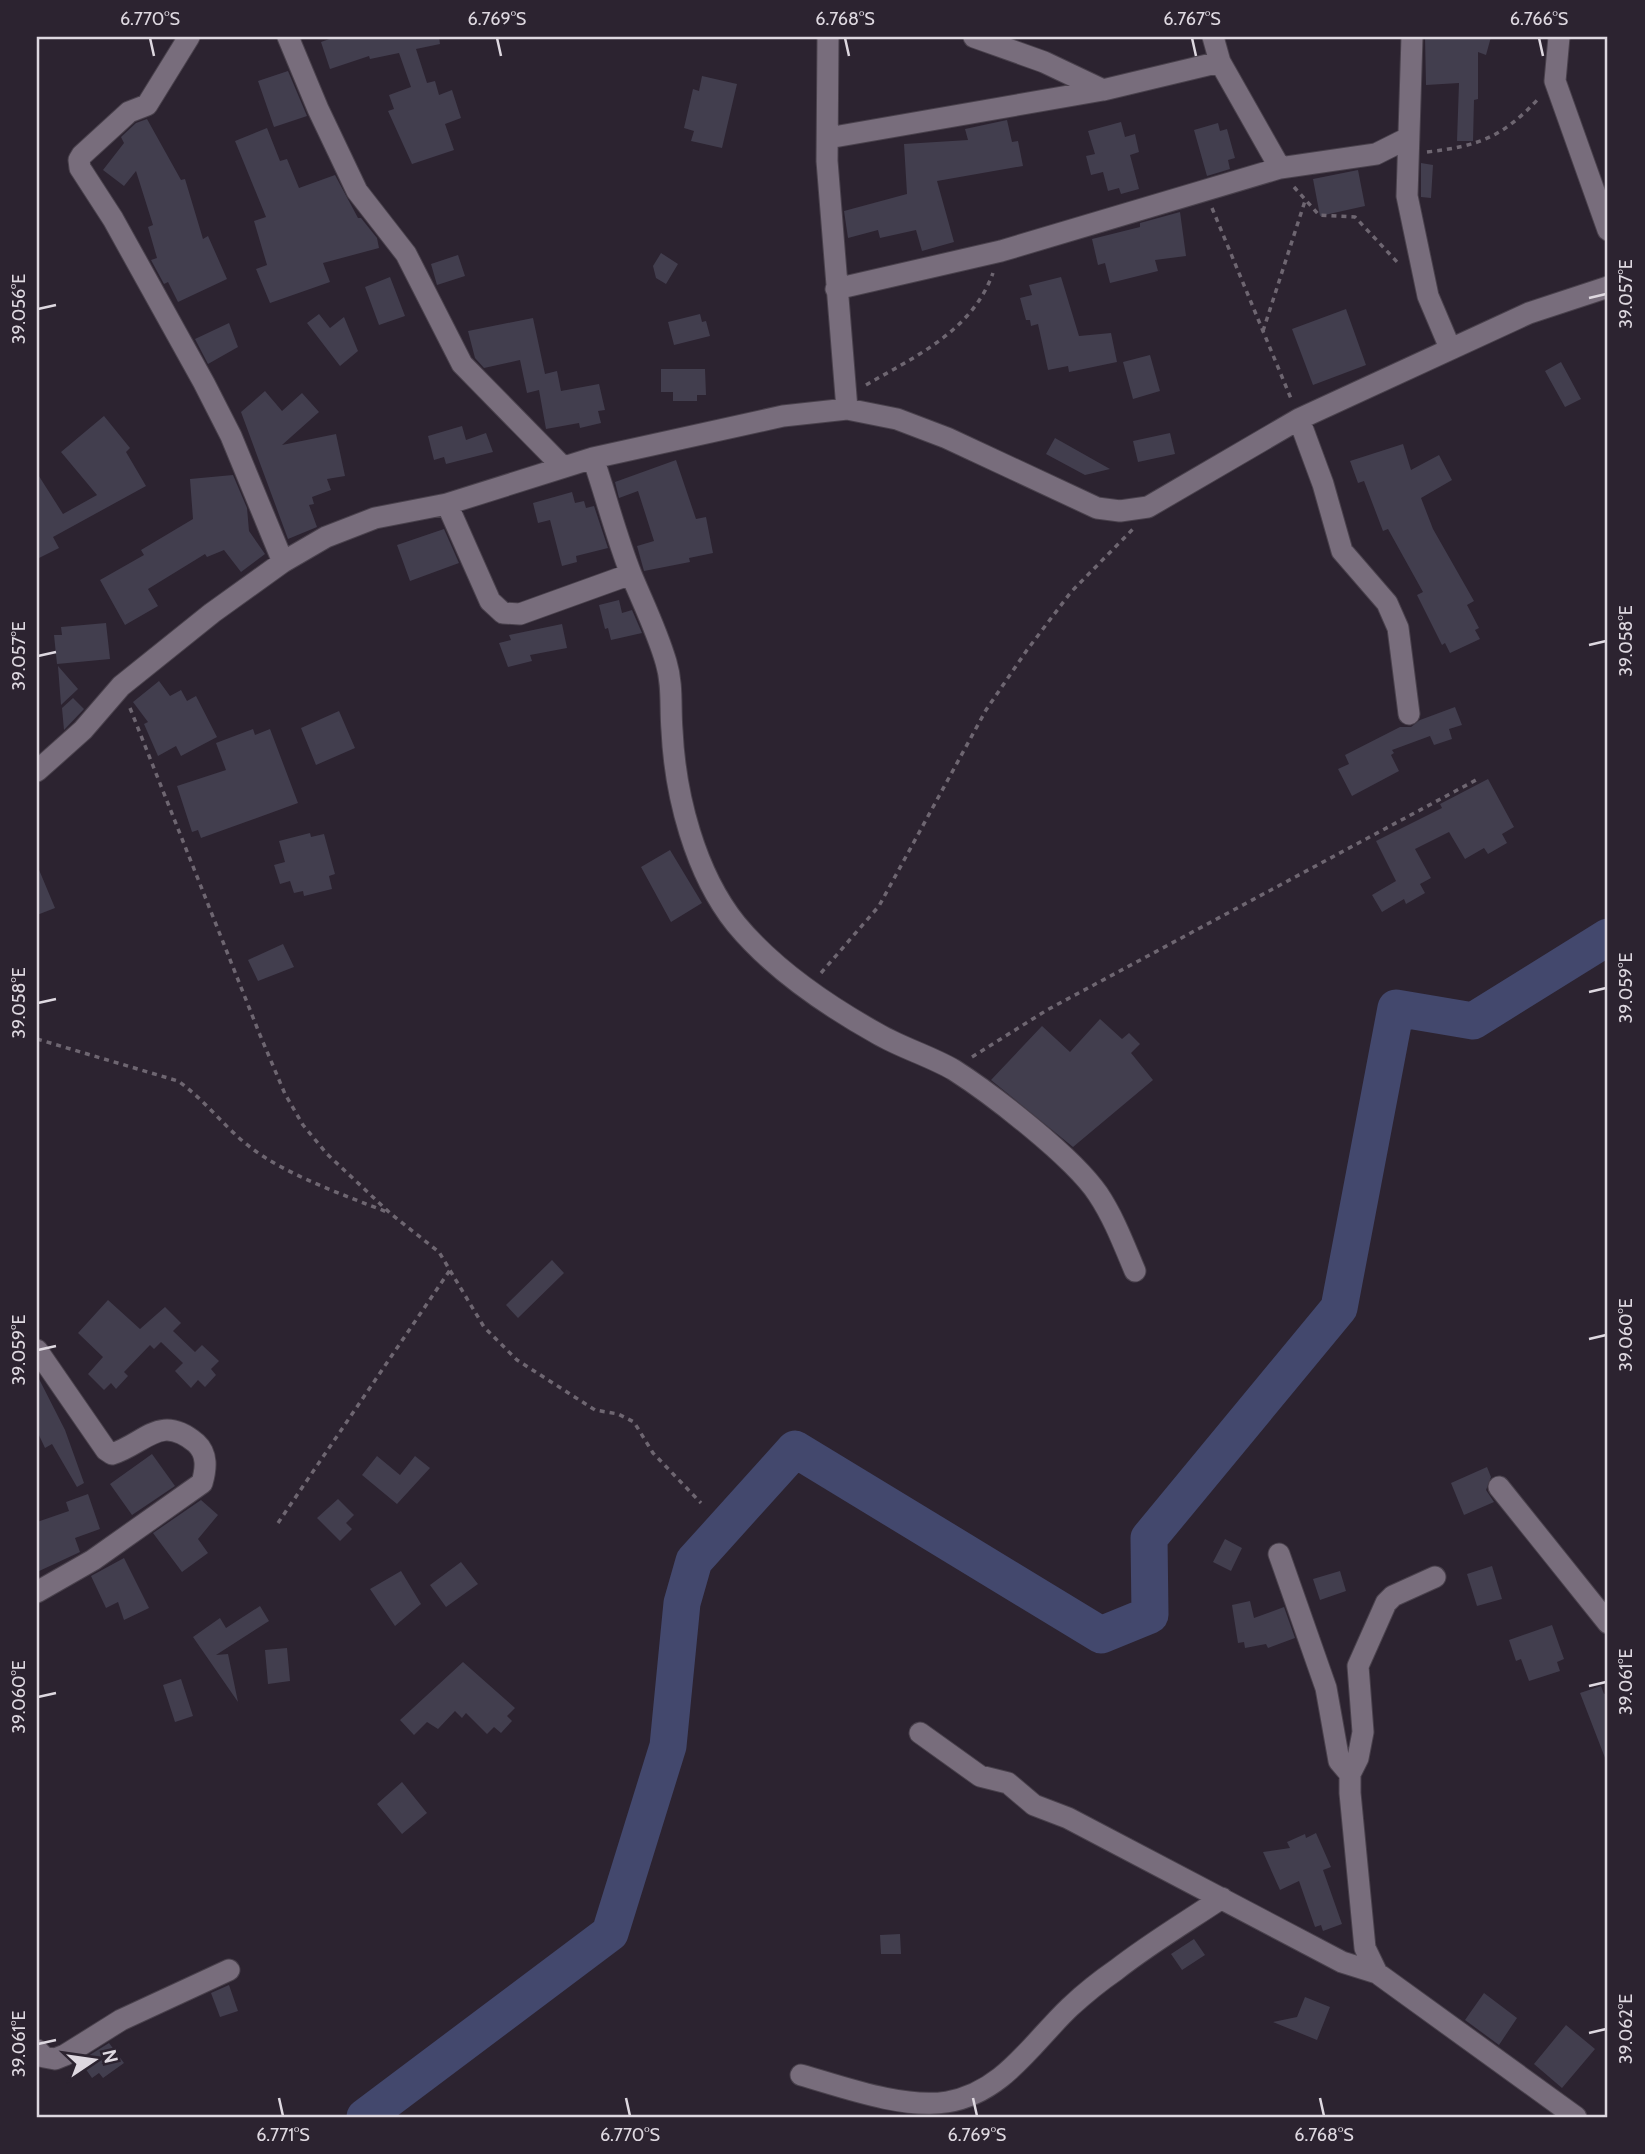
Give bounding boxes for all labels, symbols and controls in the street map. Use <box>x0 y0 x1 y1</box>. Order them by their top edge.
text: 6.770°S <box>120 8 180 30</box>
text: 6.769°S <box>468 8 526 30</box>
text: 6.768°S <box>815 8 875 30</box>
text: 6.767°S <box>1163 8 1221 30</box>
text: 6.766°S <box>1510 8 1568 30</box>
text: 39.057°E <box>1615 259 1637 329</box>
text: 39.056°E <box>8 274 30 344</box>
text: 39.058°E <box>1615 605 1637 677</box>
text: 39.057°E <box>8 621 30 691</box>
text: 39.059°E <box>1615 953 1637 1023</box>
text: 39.058°E <box>8 967 30 1039</box>
text: 39.060°E <box>1615 1298 1637 1372</box>
text: 39.059°E <box>8 1315 30 1385</box>
text: 39.061°E <box>1615 1649 1637 1715</box>
text: 39.060°E <box>8 1660 30 1734</box>
text: 39.062°E <box>1615 1994 1637 2064</box>
text: 39.061°E <box>8 2011 30 2077</box>
north arrow <box>60 2024 130 2094</box>
text: N <box>97 2047 123 2065</box>
text: 6.771°S <box>256 2124 310 2146</box>
text: 6.770°S <box>600 2124 660 2146</box>
text: 6.769°S <box>948 2124 1006 2146</box>
text: 6.768°S <box>1294 2124 1354 2146</box>

